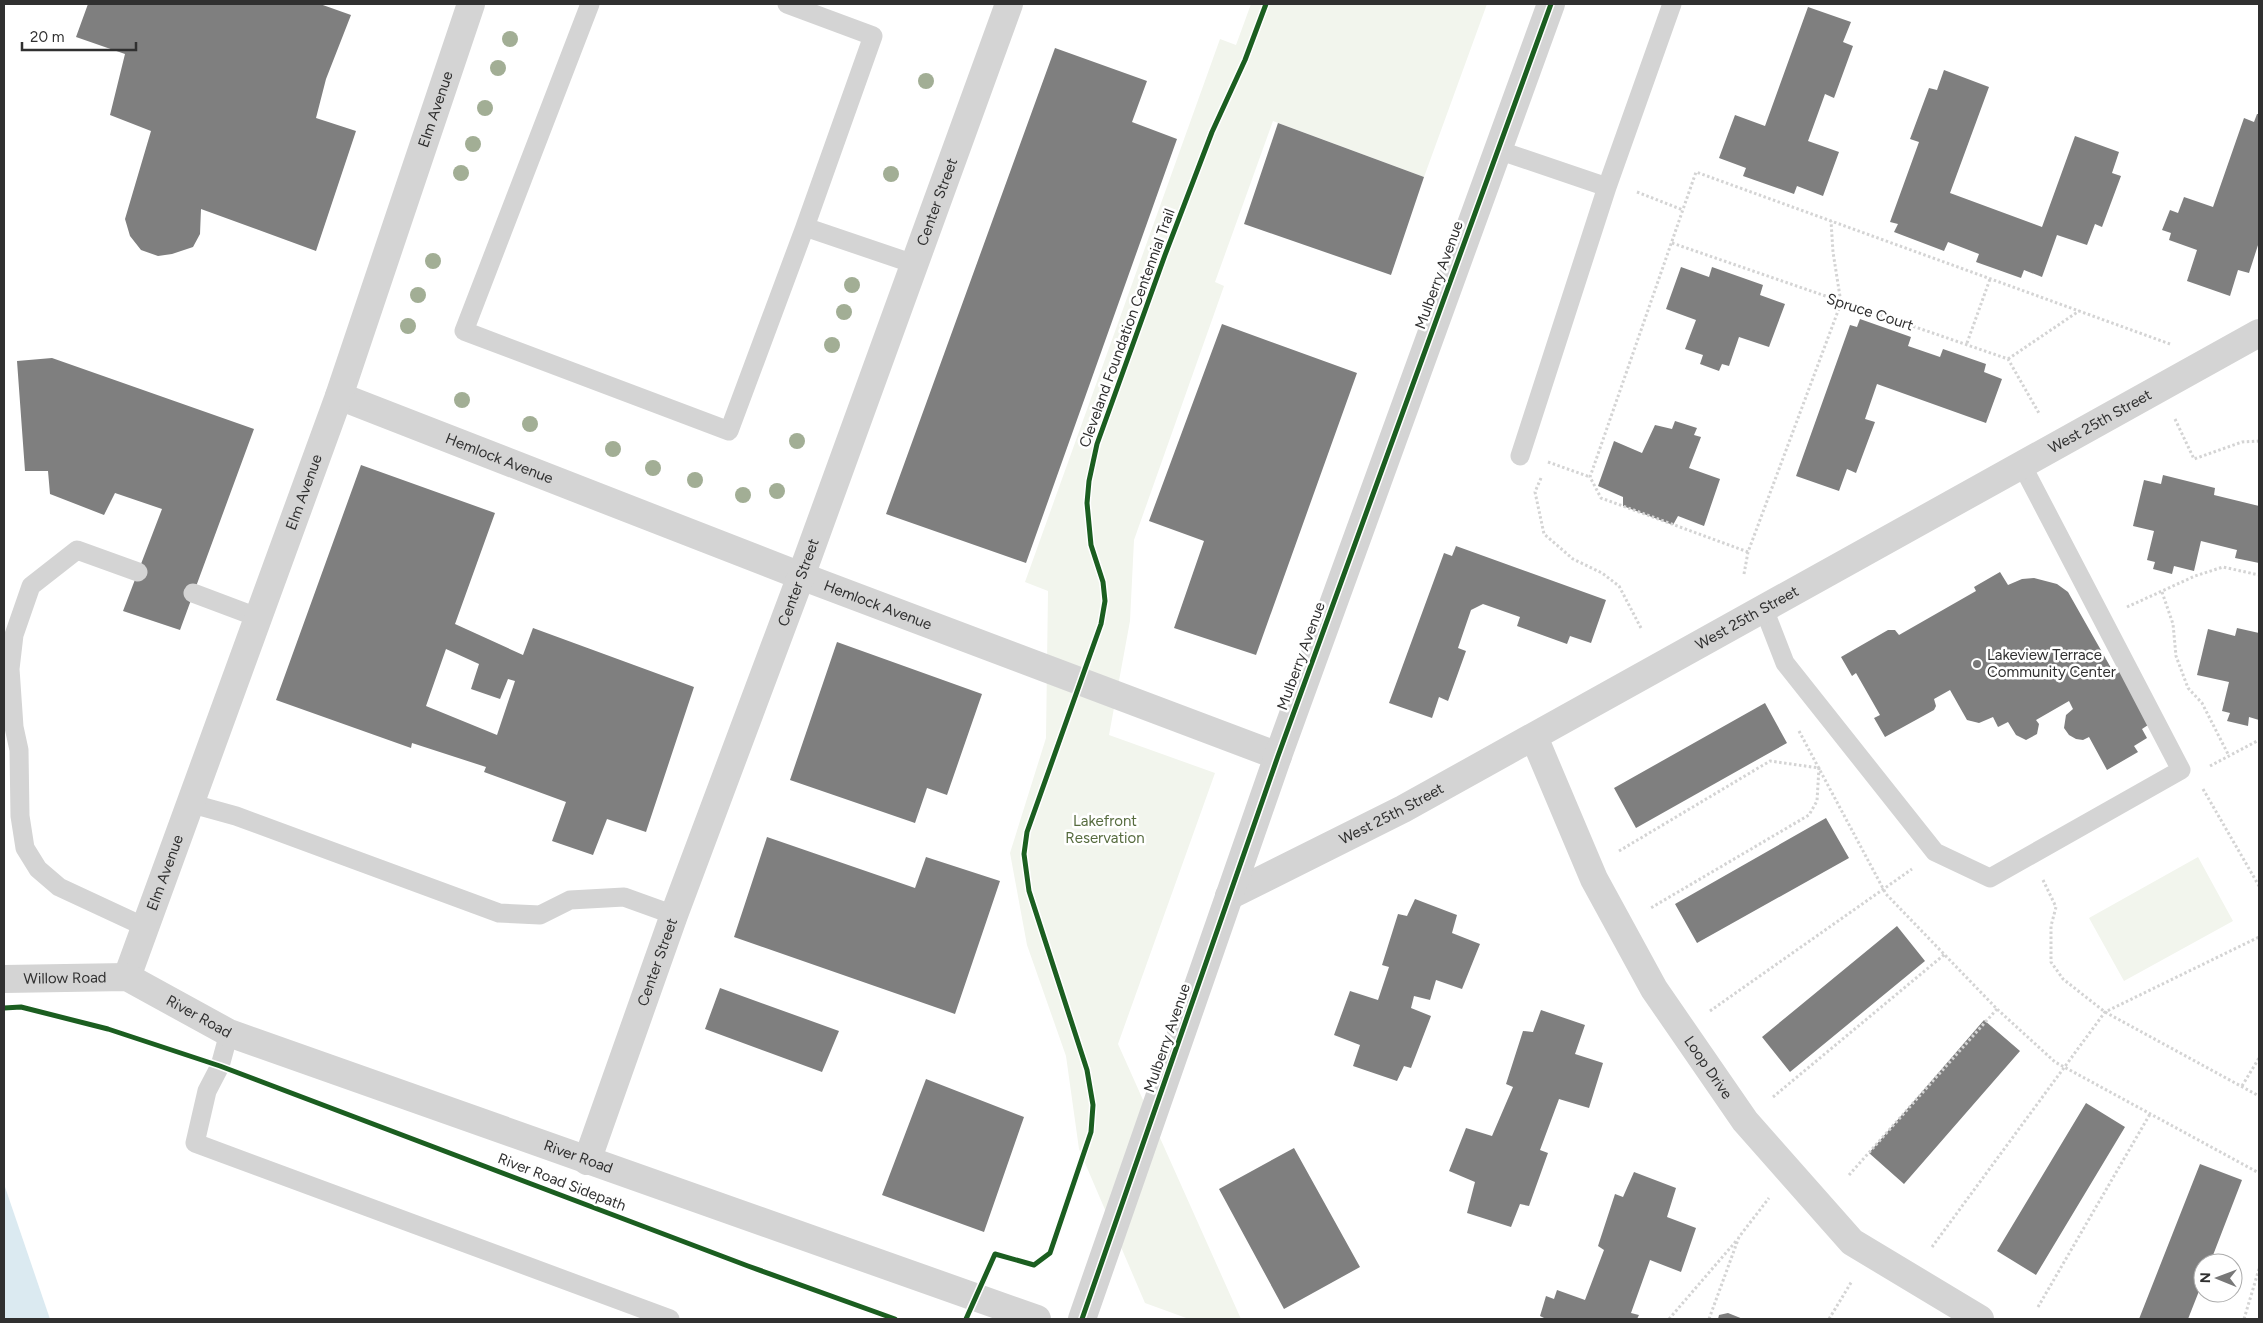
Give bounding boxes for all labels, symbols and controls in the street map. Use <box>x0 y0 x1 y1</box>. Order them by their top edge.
scale bar <box>22 20 136 52</box>
text: 20 m <box>30 28 64 46</box>
street label: Elm Avenue <box>414 69 457 150</box>
street label: Center Street <box>913 155 961 248</box>
street label: Cleveland Foundation Centennial Trail <box>1075 206 1179 450</box>
street label: Mulberry Avenue <box>1411 218 1467 332</box>
street label: Spruce Court <box>1824 290 1916 335</box>
street label: West 25th Street <box>2045 385 2155 457</box>
street label: Hemlock Avenue <box>443 429 556 488</box>
street label: Elm Avenue <box>282 452 326 533</box>
street label: Center Street <box>774 536 823 629</box>
street label: Hemlock Avenue <box>821 576 934 634</box>
street label: West 25th Street <box>1692 582 1802 654</box>
street label: Mulberry Avenue <box>1273 599 1329 713</box>
place label: Lakeview Terrace Community Center <box>1987 646 2116 681</box>
marker: Lakeview Terrace Community Center <box>1971 658 1983 670</box>
street label: West 25th Street <box>1336 779 1447 848</box>
park label: Lakefront Reservation <box>1065 812 1145 847</box>
street label: Elm Avenue <box>143 832 187 913</box>
street label: Center Street <box>634 915 681 1008</box>
street label: Willow Road <box>23 968 107 988</box>
street label: Mulberry Avenue <box>1140 981 1194 1095</box>
street label: River Road <box>163 991 235 1042</box>
street label: Loop Drive <box>1680 1033 1736 1103</box>
street label: River Road <box>541 1136 615 1177</box>
street label: River Road Sidepath <box>495 1149 629 1215</box>
north arrow <box>2193 1253 2243 1303</box>
text: N <box>2197 1272 2214 1283</box>

